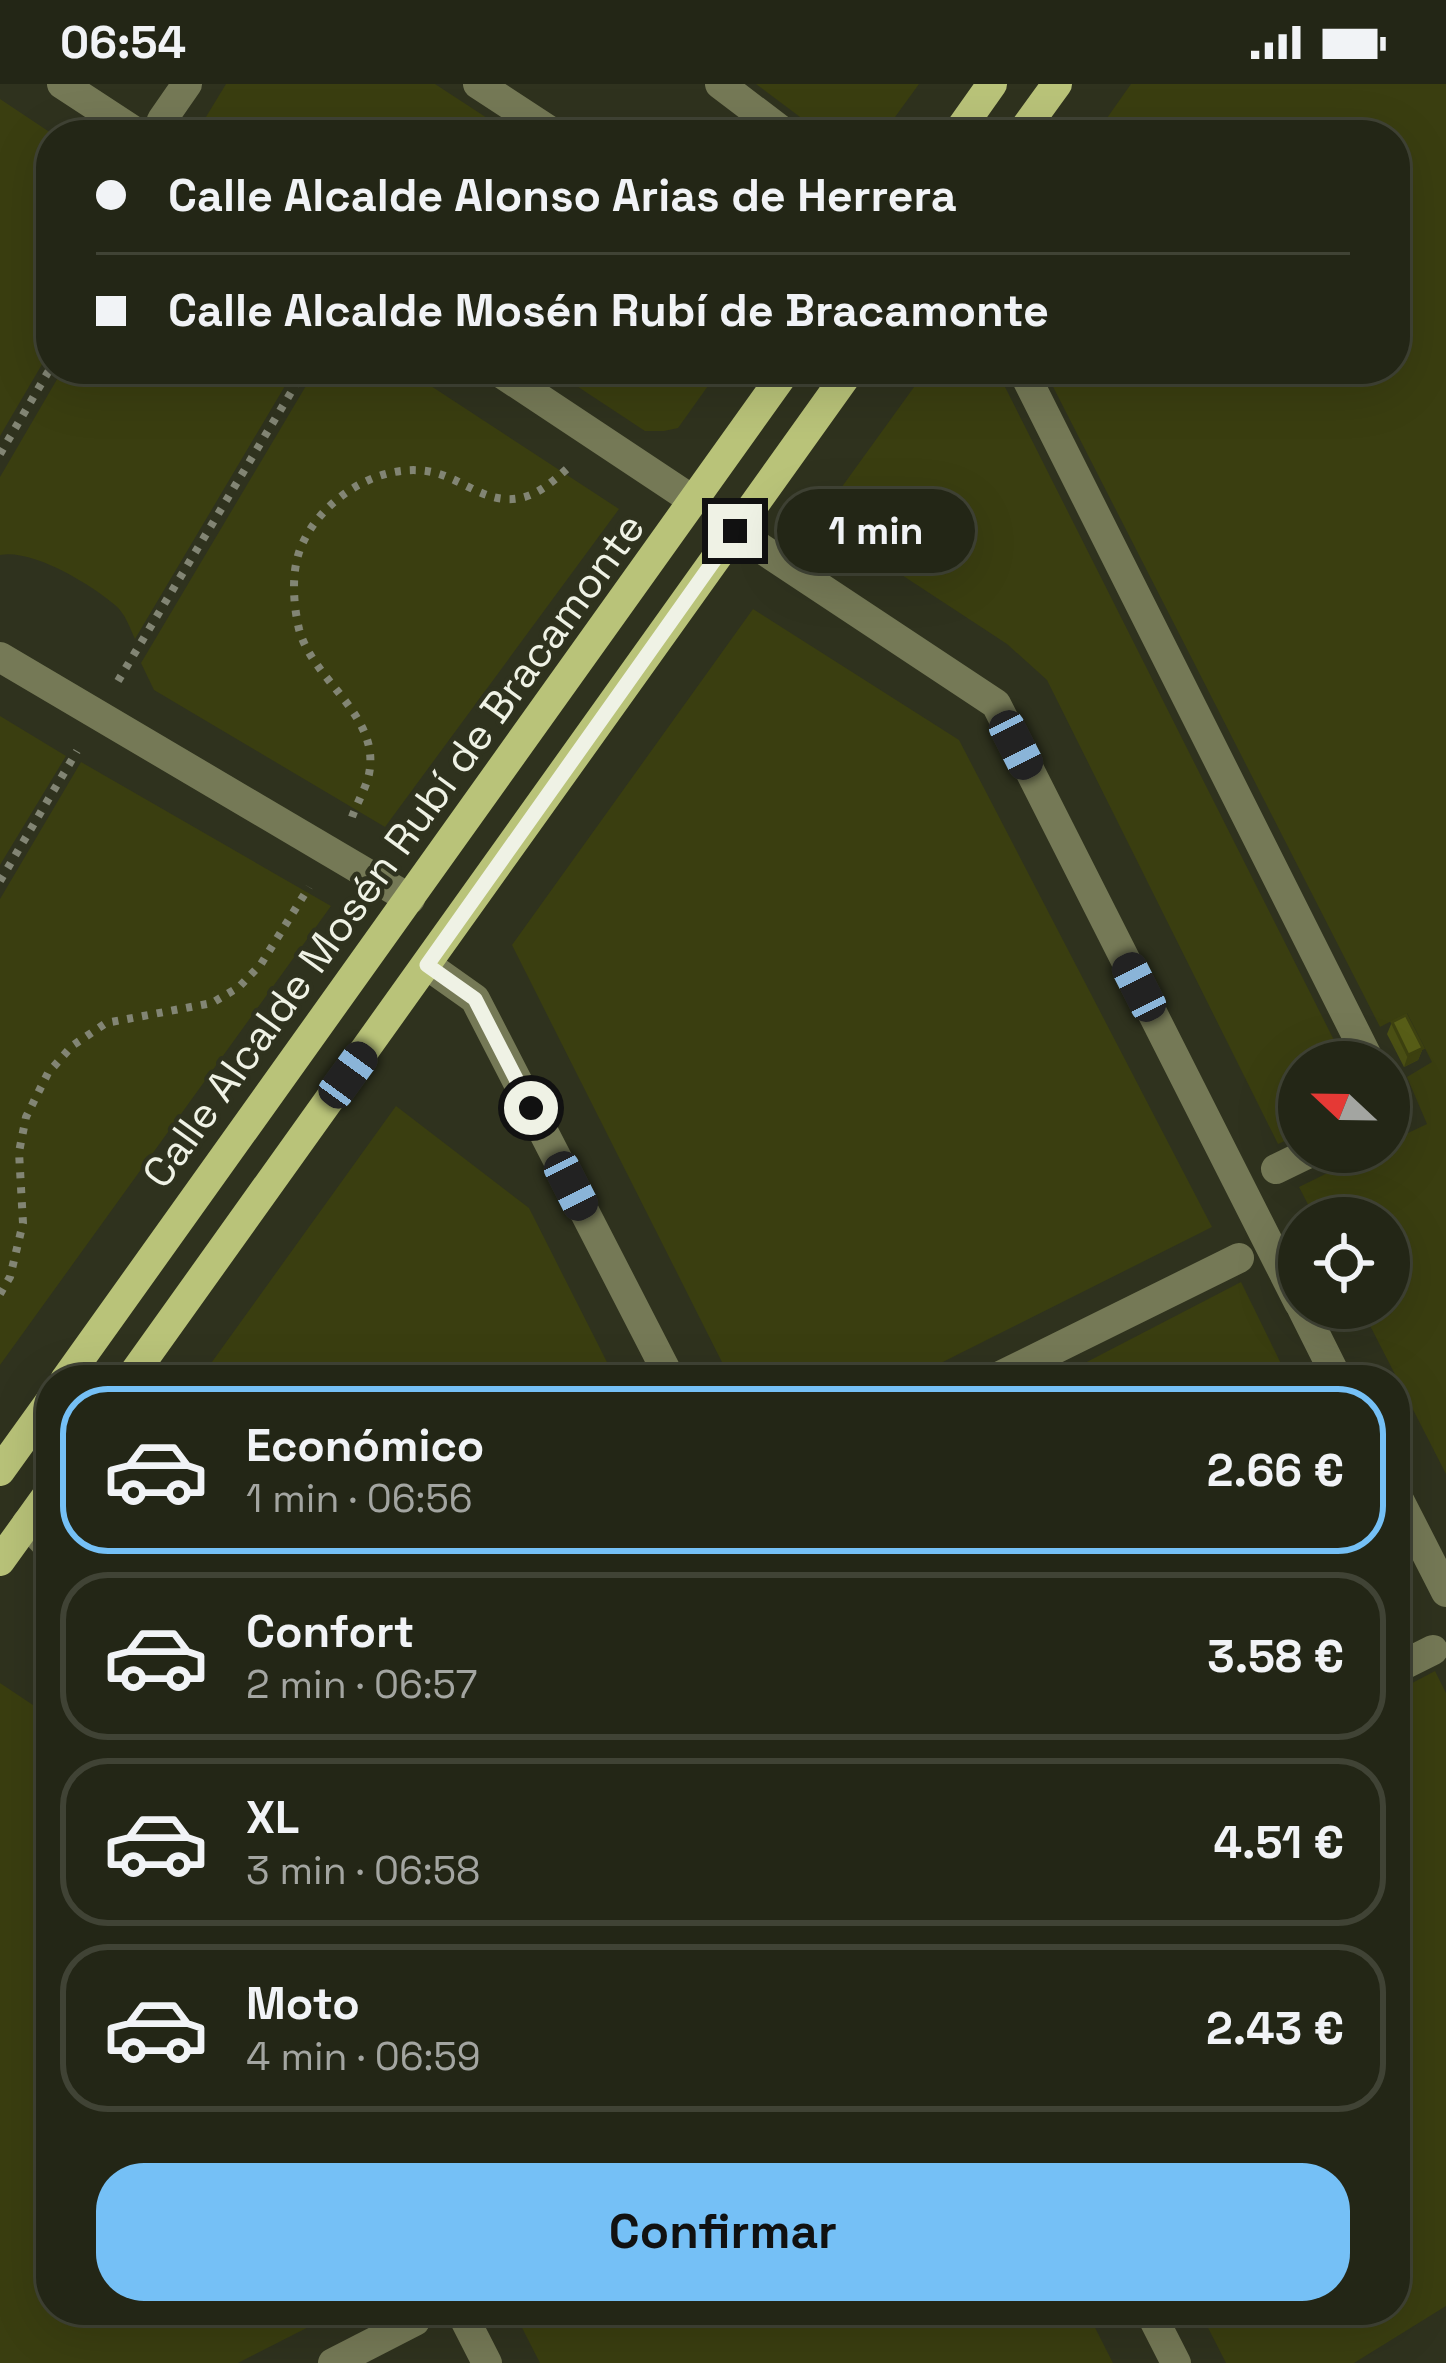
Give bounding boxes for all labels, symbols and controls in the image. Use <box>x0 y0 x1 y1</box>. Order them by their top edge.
text: 06:54 <box>60 14 186 71</box>
text: Calle Alcalde Alonso Arias de Herrera <box>168 167 957 224</box>
text: Calle Alcalde Mosén Rubí de Bracamonte <box>168 282 1049 339</box>
callout: 1 min <box>777 489 975 573</box>
street label: Calle Alcalde Mosén Rubí de Bracamonte <box>131 503 656 1198</box>
route end <box>708 504 762 558</box>
text: 1 min <box>828 506 924 555</box>
car <box>984 705 1048 785</box>
car <box>1107 947 1171 1027</box>
car <box>312 1035 384 1115</box>
north arrow <box>1278 1041 1410 1173</box>
map controls <box>1278 1041 1410 1329</box>
route start <box>504 1081 558 1135</box>
car <box>539 1146 603 1226</box>
button: locate <box>1278 1197 1410 1329</box>
icon: car <box>102 1416 210 1524</box>
text: Económico <box>246 1417 484 1474</box>
text: 2.66 € <box>1207 1442 1344 1499</box>
text: 1 min · 06:56 <box>246 1474 473 1523</box>
icon: car <box>102 1602 210 1710</box>
text: Confort <box>246 1603 414 1660</box>
text: 3.58 € <box>1207 1628 1344 1685</box>
text: 2 min · 06:57 <box>246 1660 478 1709</box>
icon: car <box>102 1788 210 1896</box>
text: XL <box>246 1789 299 1846</box>
text: 4.51 € <box>1213 1814 1344 1871</box>
text: 3 min · 06:58 <box>246 1846 480 1895</box>
icon: car <box>102 1974 210 2082</box>
text: Moto <box>246 1975 360 2032</box>
text: 2.43 € <box>1206 2000 1344 2057</box>
text: 4 min · 06:59 <box>246 2032 481 2081</box>
button: Confirmar <box>96 2163 1350 2301</box>

